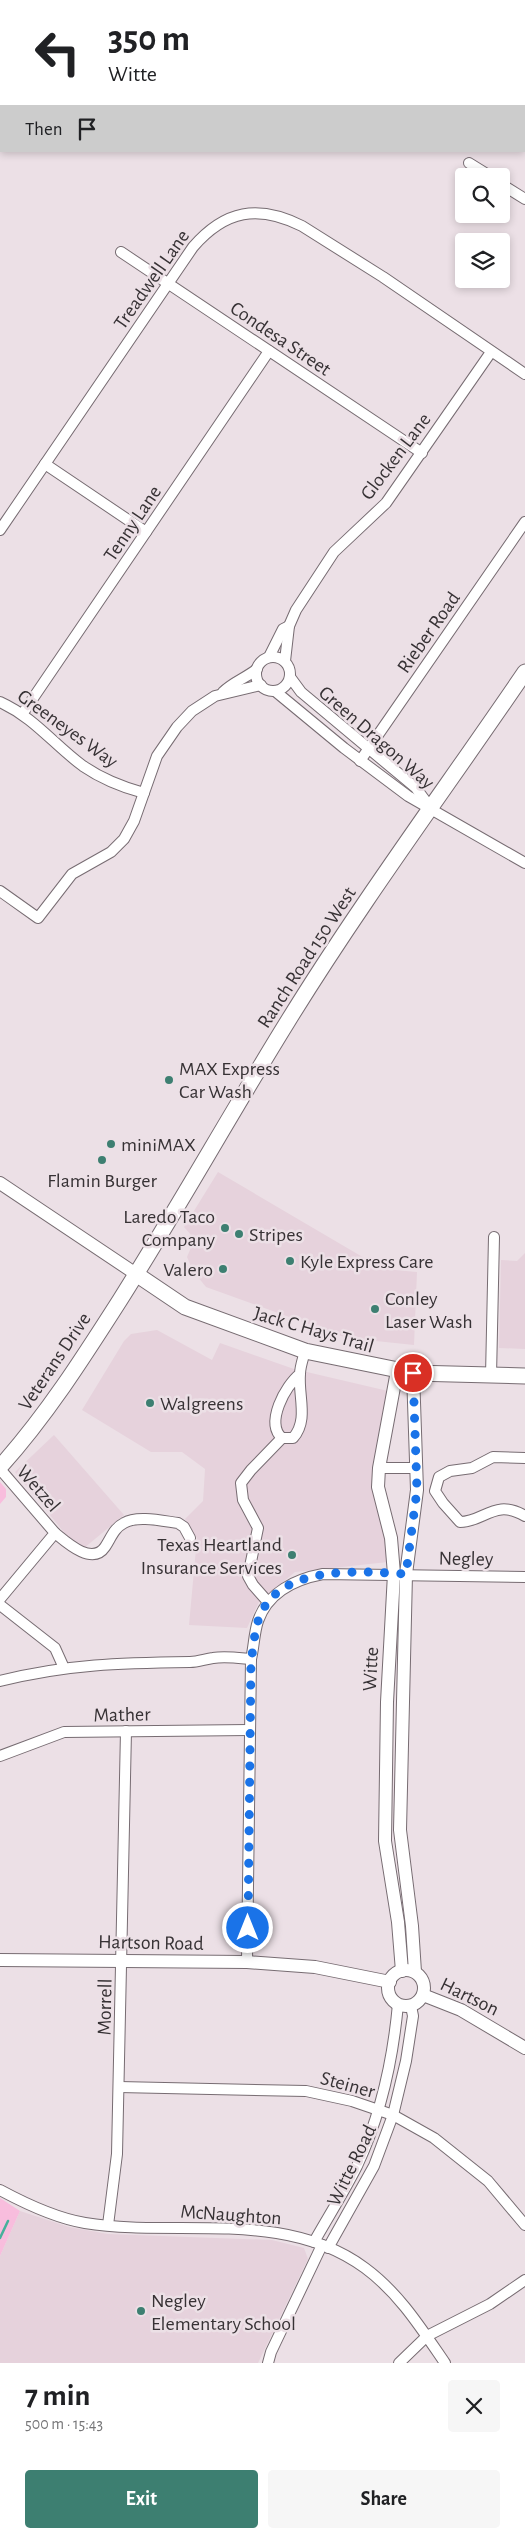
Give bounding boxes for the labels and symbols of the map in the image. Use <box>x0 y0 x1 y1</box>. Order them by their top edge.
street label: Treadwell Lane <box>110 226 193 333</box>
street label: Condesa Street <box>227 298 335 380</box>
street label: Glocken Lane <box>357 410 435 504</box>
street label: Tenny Lane <box>100 482 165 565</box>
street label: Rieber Road <box>394 588 464 677</box>
street label: Green Dragon Way <box>315 682 438 793</box>
street label: Greeneyes Way <box>14 686 122 772</box>
street label: Ranch Road 150 West <box>254 883 360 1032</box>
place label: MAX Express Car Wash <box>179 1059 280 1102</box>
marker: MAX Express Car Wash <box>163 1074 175 1086</box>
place label: miniMAX <box>121 1135 196 1155</box>
marker: miniMAX <box>105 1138 117 1150</box>
marker: Flamin Burger <box>96 1154 108 1166</box>
place label: Flamin Burger <box>47 1171 157 1191</box>
place label: Laredo Taco Company <box>123 1207 215 1250</box>
marker: Laredo Taco Company <box>219 1222 231 1234</box>
place label: Stripes <box>249 1225 303 1245</box>
marker: Stripes <box>233 1228 245 1240</box>
place label: Kyle Express Care <box>300 1252 434 1272</box>
marker: Kyle Express Care <box>284 1255 296 1267</box>
place label: Valero <box>163 1260 213 1280</box>
marker: Valero <box>217 1263 229 1275</box>
place label: Conley Laser Wash <box>385 1289 473 1332</box>
street label: Jack C Hays Trail <box>251 1303 376 1357</box>
marker: Conley Laser Wash <box>369 1303 381 1315</box>
street label: Veterans Drive <box>15 1309 95 1414</box>
pin <box>392 1352 434 1394</box>
place label: Walgreens <box>160 1394 243 1414</box>
marker: Walgreens <box>144 1397 156 1409</box>
street label: Wetzel <box>13 1461 64 1516</box>
place label: Texas Heartland Insurance Services <box>141 1535 282 1578</box>
marker: Texas Heartland Insurance Services <box>286 1549 298 1561</box>
street label: Negley <box>438 1549 494 1569</box>
street label: Witte <box>360 1646 382 1692</box>
street label: Mather <box>93 1704 151 1725</box>
position arrow <box>221 1901 273 1953</box>
street label: Hartson Road <box>98 1932 204 1954</box>
street label: Hartson <box>437 1974 502 2020</box>
street label: Morrell <box>95 1978 115 2036</box>
street label: Steiner <box>318 2068 378 2102</box>
street label: Witte Road <box>324 2122 380 2209</box>
street label: McNaughton <box>180 2201 282 2229</box>
place label: Negley Elementary School <box>151 2291 296 2334</box>
marker: Negley Elementary School <box>135 2305 147 2317</box>

